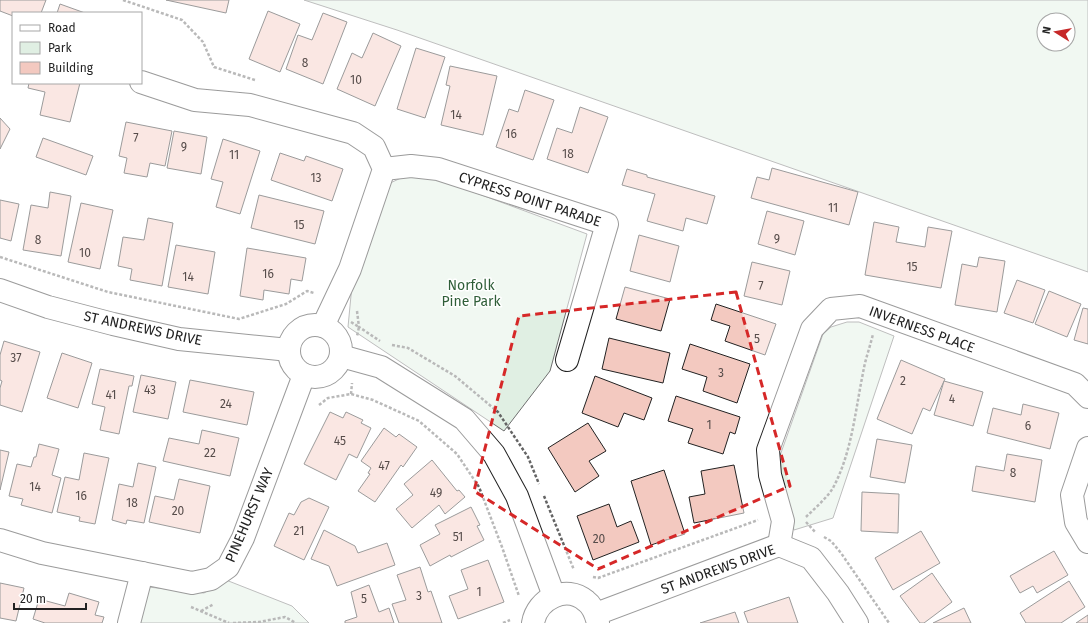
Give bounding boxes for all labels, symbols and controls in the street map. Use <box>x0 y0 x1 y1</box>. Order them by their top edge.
legend <box>12 12 142 84</box>
north arrow <box>1036 12 1076 52</box>
text: Road <box>48 21 76 35</box>
text: N <box>1040 25 1054 35</box>
text: Park <box>48 41 72 55</box>
house number: 8 <box>302 56 309 70</box>
text: Building <box>48 61 94 75</box>
house number: 10 <box>350 73 362 87</box>
house number: 14 <box>450 108 462 122</box>
house number: 16 <box>505 127 517 141</box>
house number: 7 <box>133 131 139 145</box>
house number: 9 <box>181 140 187 154</box>
house number: 18 <box>562 147 574 161</box>
house number: 11 <box>229 148 239 162</box>
street label: CYPRESS POINT PARADE <box>456 168 603 231</box>
house number: 13 <box>310 171 322 185</box>
house number: 11 <box>828 201 838 215</box>
house number: 15 <box>293 218 305 232</box>
house number: 9 <box>774 232 780 246</box>
house number: 8 <box>35 233 42 247</box>
house number: 10 <box>79 246 91 260</box>
house number: 15 <box>906 260 918 274</box>
house number: 16 <box>262 267 274 281</box>
house number: 14 <box>182 270 194 284</box>
park label: Norfolk Pine Park <box>441 277 501 310</box>
house number: 7 <box>758 279 764 293</box>
street label: INVERNESS PLACE <box>867 302 977 357</box>
street label: ST ANDREWS DRIVE <box>82 308 204 349</box>
house number: 5 <box>754 332 760 346</box>
house number: 37 <box>10 351 22 365</box>
house number: 3 <box>718 366 724 380</box>
house number: 2 <box>900 374 906 388</box>
house number: 43 <box>144 383 156 397</box>
house number: 41 <box>106 388 116 402</box>
house number: 4 <box>949 392 956 406</box>
house number: 24 <box>220 397 233 411</box>
house number: 1 <box>706 418 712 432</box>
house number: 6 <box>1025 419 1031 433</box>
house number: 45 <box>334 434 346 448</box>
house number: 22 <box>204 446 216 460</box>
house number: 47 <box>378 459 390 473</box>
street label: PINEHURST WAY <box>222 465 277 565</box>
house number: 8 <box>1010 466 1017 480</box>
house number: 14 <box>29 480 41 494</box>
house number: 49 <box>430 486 442 500</box>
house number: 16 <box>75 489 87 503</box>
house number: 18 <box>126 496 138 510</box>
house number: 20 <box>172 504 185 518</box>
house number: 21 <box>294 524 304 538</box>
house number: 51 <box>453 530 463 544</box>
house number: 20 <box>593 532 606 546</box>
street label: ST ANDREWS DRIVE <box>659 541 778 598</box>
scale bar <box>14 585 86 611</box>
house number: 1 <box>476 585 482 599</box>
house number: 3 <box>416 589 422 603</box>
text: 20 m <box>20 592 46 606</box>
house number: 5 <box>361 592 367 606</box>

